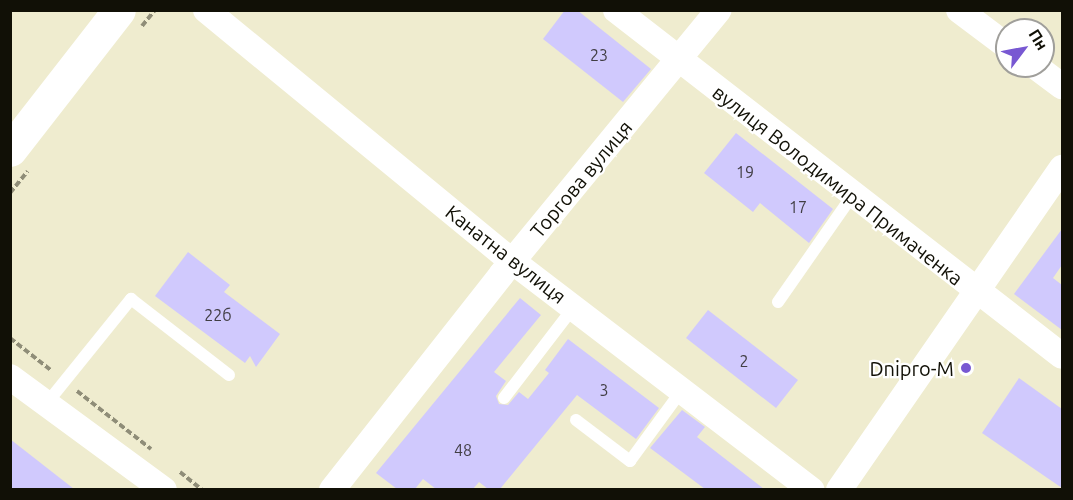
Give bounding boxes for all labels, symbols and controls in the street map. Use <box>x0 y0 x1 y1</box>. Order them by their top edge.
north arrow <box>995 18 1055 78</box>
text: Пн <box>1025 26 1052 53</box>
house number: 23 <box>590 45 608 65</box>
street label: вулиця Володимира Примаченка <box>708 80 968 290</box>
street label: Торгова вулиця <box>525 116 637 242</box>
house number: 19 <box>736 162 754 182</box>
house number: 17 <box>789 197 807 217</box>
street label: Канатна вулиця <box>441 200 571 308</box>
house number: 22б <box>204 305 232 325</box>
house number: 2 <box>739 351 749 371</box>
place label: Dnipro-M <box>869 356 954 380</box>
marker: Dnipro-M <box>959 361 973 375</box>
house number: 3 <box>599 380 609 400</box>
house number: 48 <box>454 440 472 460</box>

